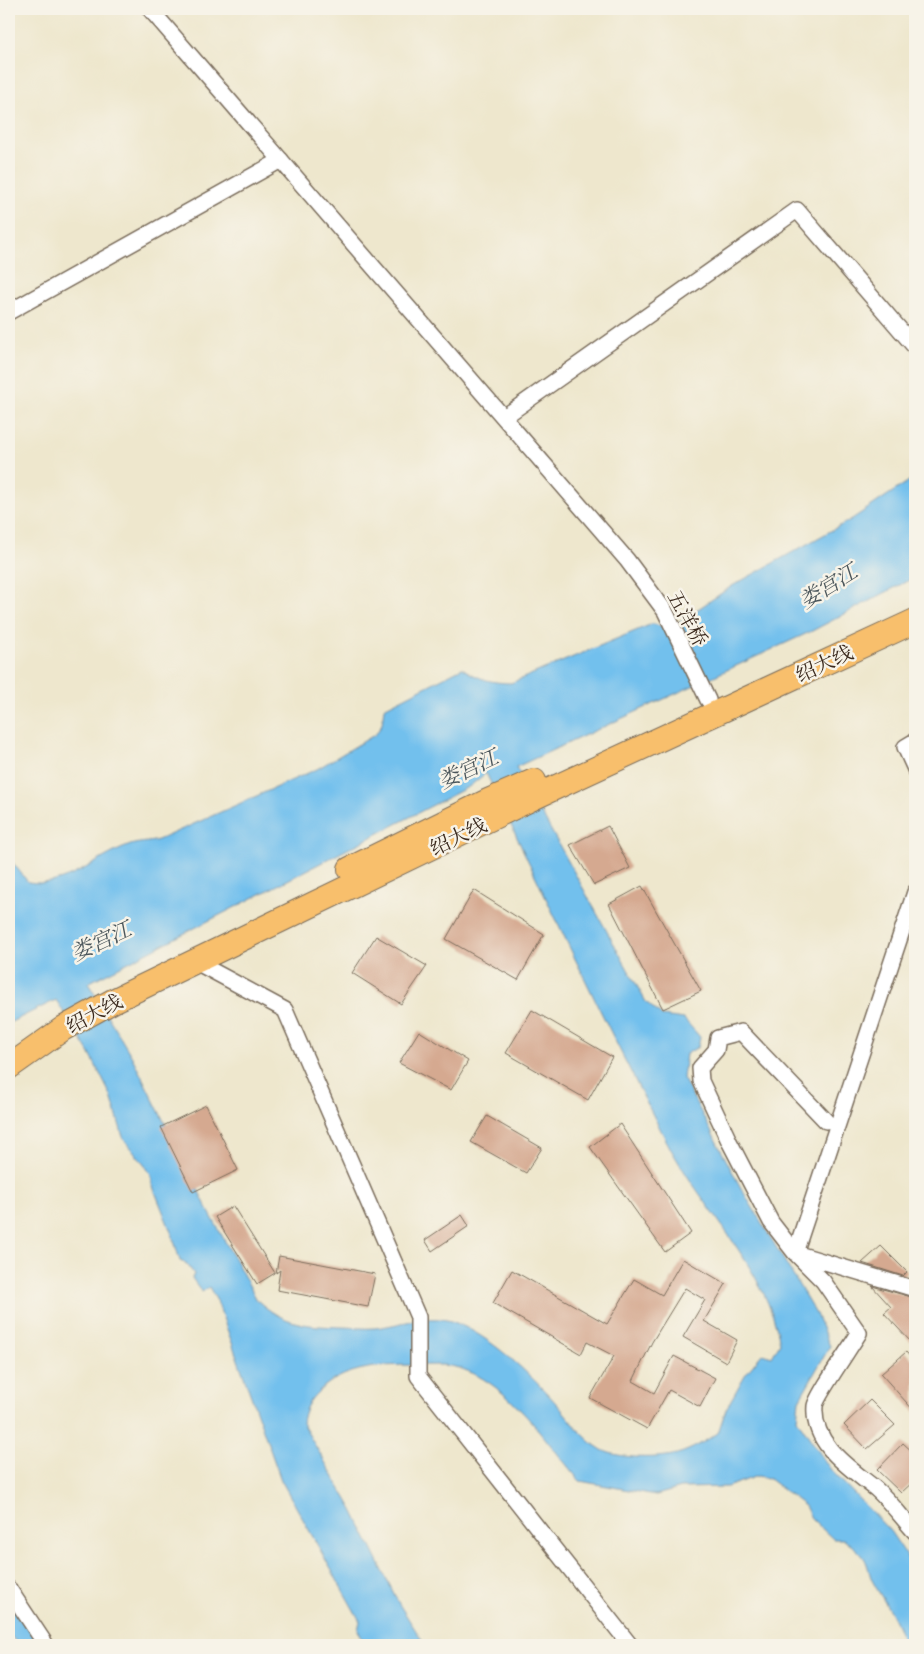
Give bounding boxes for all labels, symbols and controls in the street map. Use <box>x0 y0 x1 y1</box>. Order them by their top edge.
water label: 娄宫江 <box>793 555 865 616</box>
street label: 五洋桥 <box>661 585 715 651</box>
street label: 绍大线 <box>791 637 857 689</box>
water label: 娄宫江 <box>433 740 506 796</box>
street label: 绍大线 <box>425 810 491 862</box>
water label: 娄宫江 <box>66 912 139 968</box>
street label: 绍大线 <box>61 986 127 1040</box>

